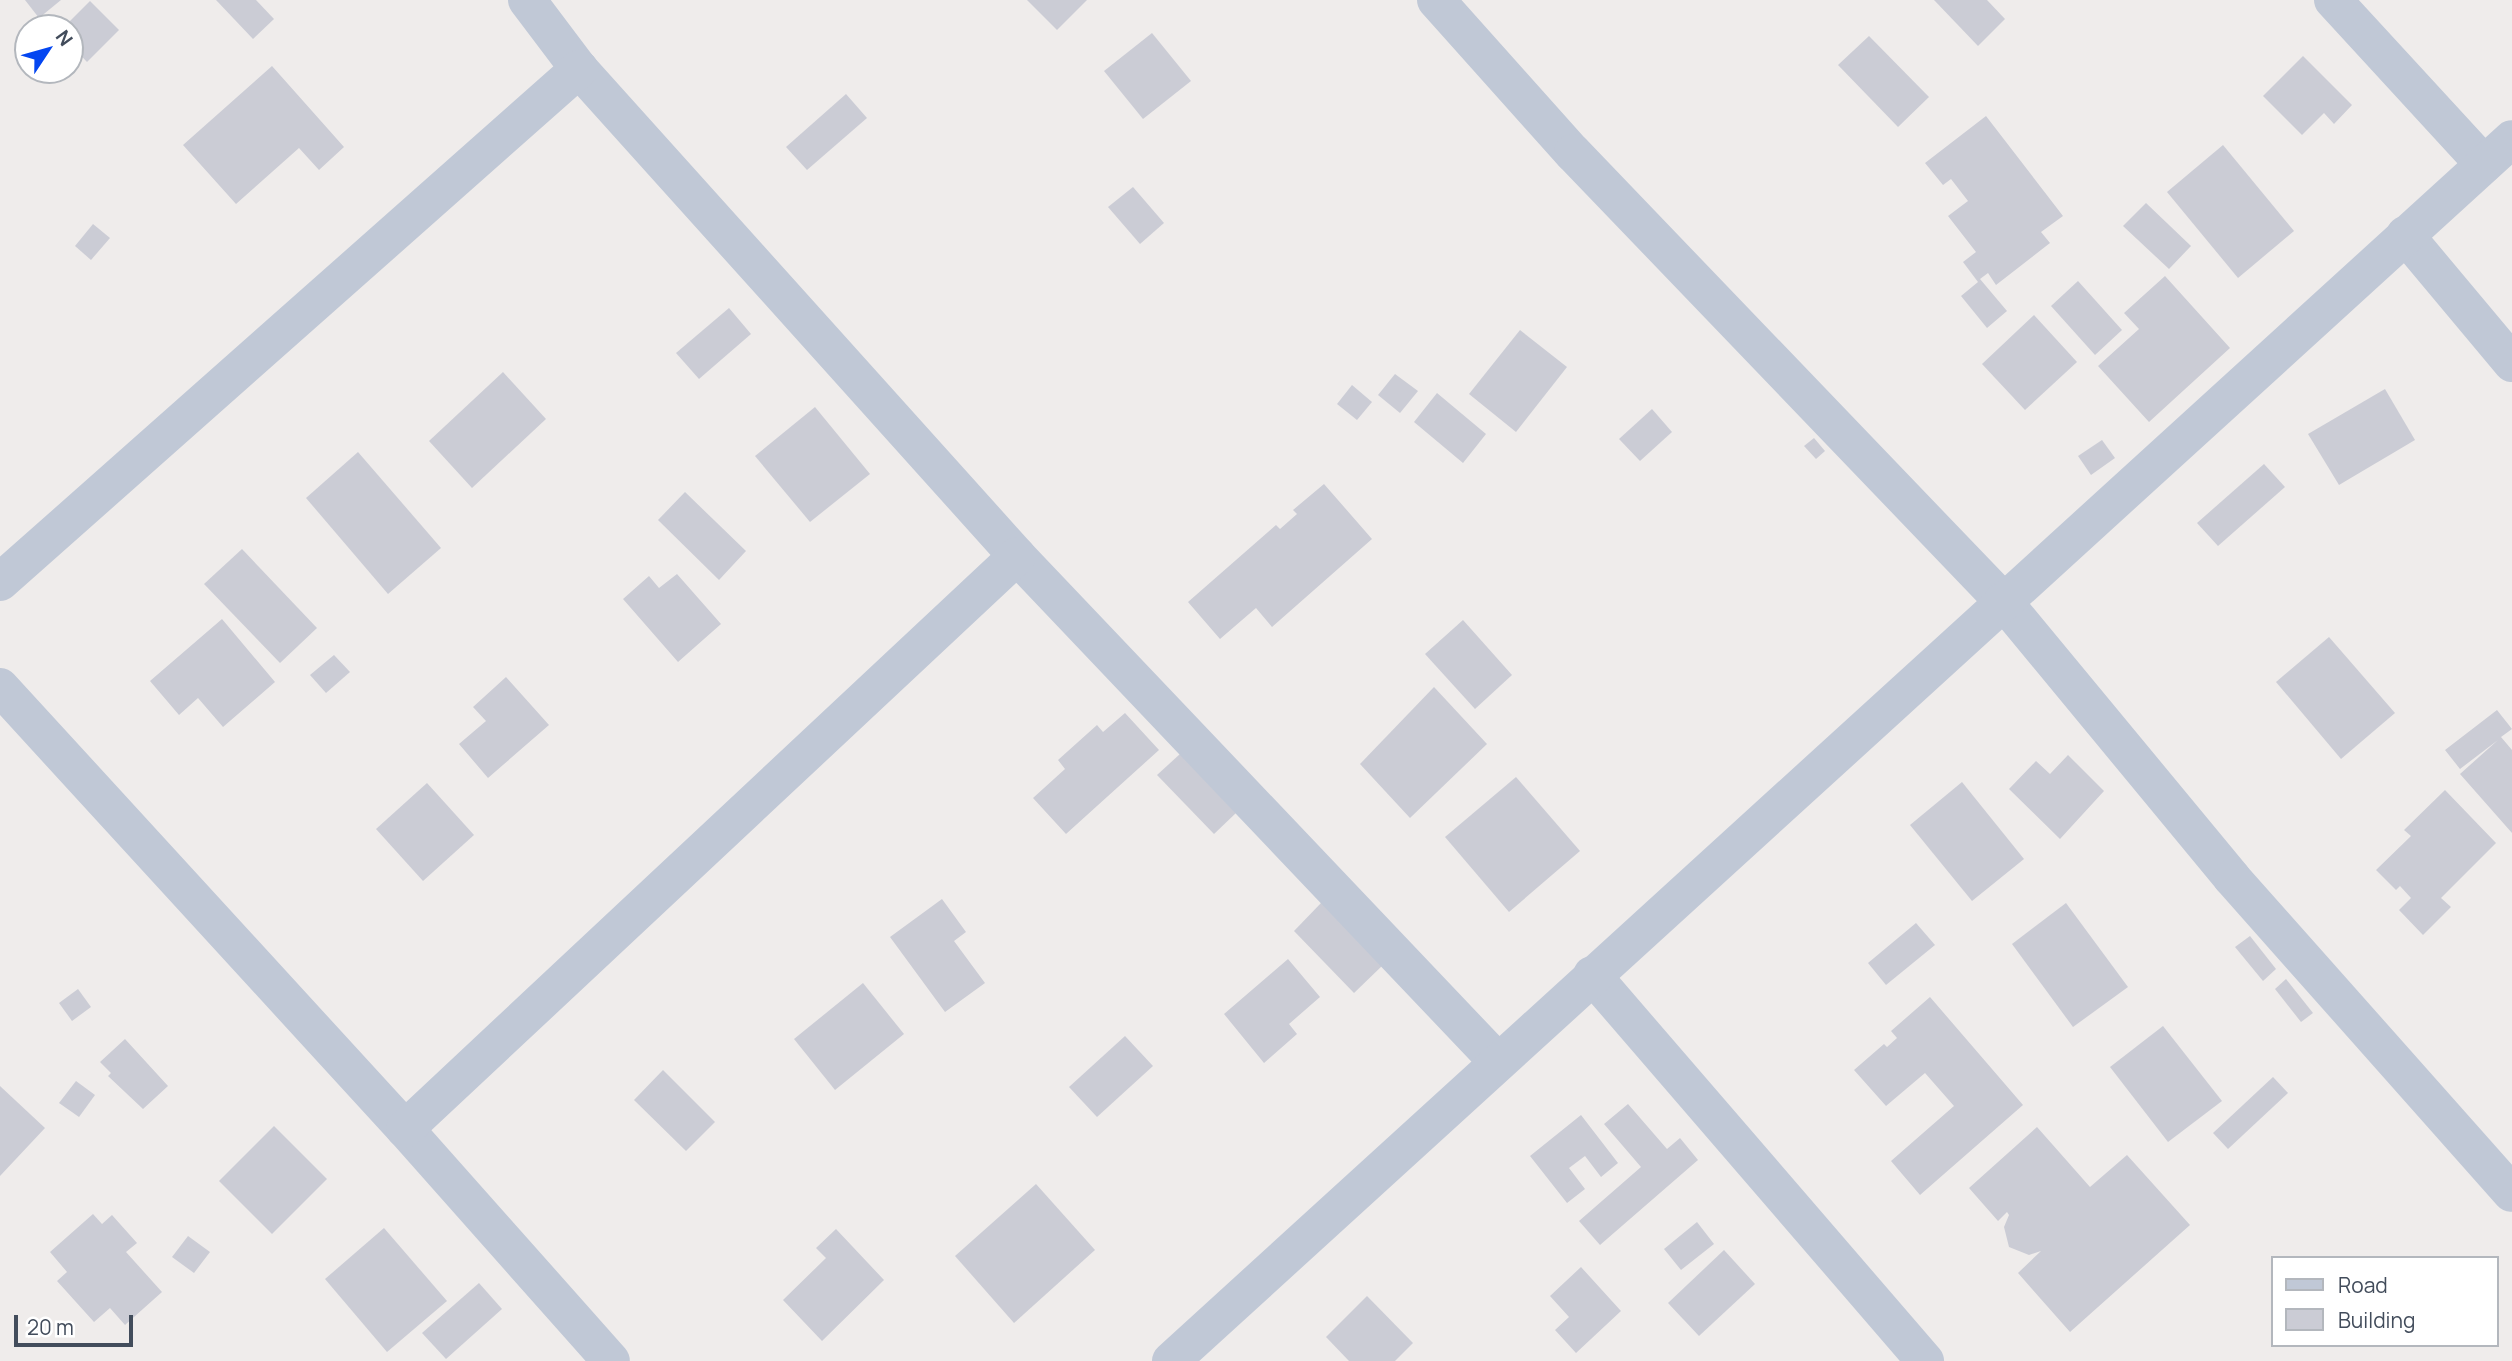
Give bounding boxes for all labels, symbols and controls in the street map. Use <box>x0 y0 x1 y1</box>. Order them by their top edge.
north arrow <box>14 14 84 84</box>
text: N <box>50 25 79 51</box>
legend <box>2270 1256 2498 1347</box>
text: Road <box>2338 1271 2388 1299</box>
scale bar <box>18 1302 136 1346</box>
text: Building <box>2338 1306 2415 1334</box>
text: 20 m <box>27 1313 74 1341</box>

